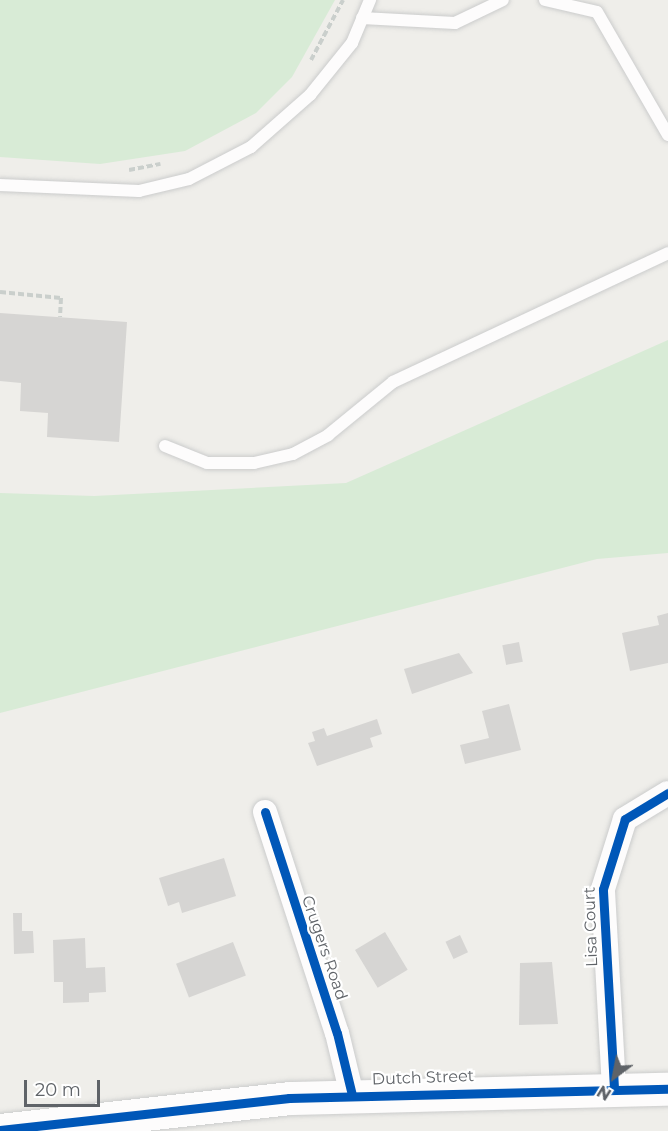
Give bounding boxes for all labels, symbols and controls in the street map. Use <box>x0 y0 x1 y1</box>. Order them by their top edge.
street label: Lisa Court <box>580 887 602 967</box>
street label: Crugers Road <box>297 893 351 1003</box>
north arrow <box>584 1047 644 1107</box>
street label: Dutch Street <box>371 1067 475 1089</box>
scale bar <box>27 1068 104 1106</box>
text: 20 m <box>35 1079 81 1101</box>
text: N <box>594 1081 615 1104</box>

